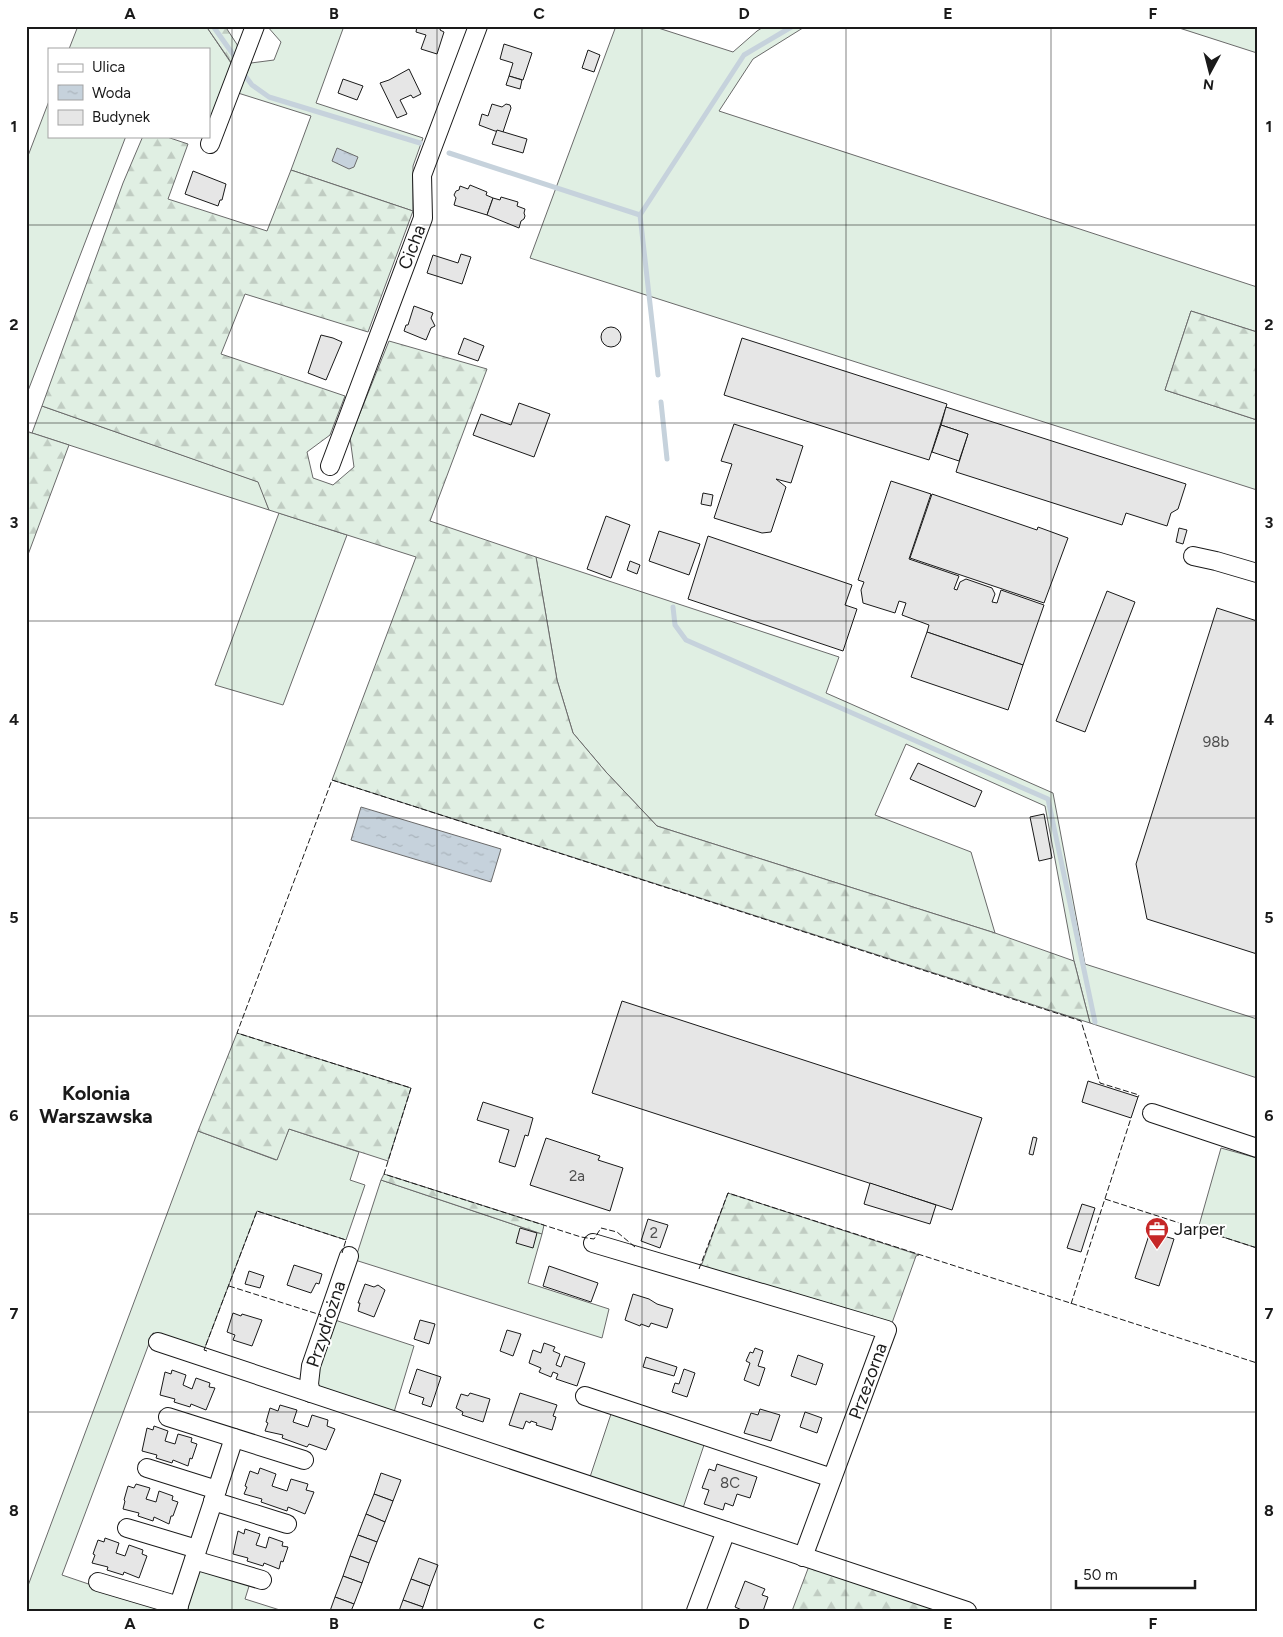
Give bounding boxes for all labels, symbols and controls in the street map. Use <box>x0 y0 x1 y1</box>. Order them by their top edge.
text: A <box>124 4 136 23</box>
text: B <box>329 4 339 23</box>
text: C <box>533 4 545 23</box>
text: D <box>738 4 750 23</box>
text: E <box>943 4 953 23</box>
text: F <box>1149 4 1158 23</box>
legend <box>48 48 210 138</box>
north arrow <box>1186 48 1236 98</box>
text: Ulica <box>92 58 125 76</box>
text: N <box>1202 75 1215 94</box>
text: Woda <box>92 84 131 102</box>
text: Budynek <box>92 108 151 126</box>
text: 1 <box>11 117 17 136</box>
text: 1 <box>1266 117 1272 136</box>
street label: Cicha <box>393 222 431 272</box>
text: 2 <box>9 315 19 334</box>
text: 2 <box>1264 315 1274 334</box>
text: 3 <box>10 513 19 532</box>
text: 3 <box>1265 513 1274 532</box>
text: 4 <box>9 710 19 729</box>
text: 4 <box>1264 710 1274 729</box>
house number: 98b <box>1203 733 1229 751</box>
text: 5 <box>9 908 19 927</box>
text: 5 <box>1264 908 1274 927</box>
district label: Kolonia Warszawska <box>39 1081 153 1128</box>
text: 6 <box>9 1106 19 1125</box>
text: 6 <box>1264 1106 1274 1125</box>
house number: 2a <box>569 1167 585 1185</box>
office icon: Jarper <box>1144 1216 1170 1250</box>
place label: Jarper <box>1174 1218 1225 1240</box>
house number: 2 <box>650 1224 658 1242</box>
street label: Przydrożna <box>302 1278 350 1370</box>
text: 7 <box>10 1304 19 1323</box>
text: 7 <box>1265 1304 1274 1323</box>
street label: Przezorna <box>844 1340 892 1422</box>
house number: 8C <box>720 1474 740 1492</box>
text: 8 <box>9 1501 19 1520</box>
text: 8 <box>1264 1501 1274 1520</box>
scale bar <box>1076 1557 1194 1589</box>
text: 50 m <box>1083 1566 1118 1584</box>
text: A <box>124 1614 136 1633</box>
text: B <box>329 1614 339 1633</box>
text: C <box>533 1614 545 1633</box>
text: D <box>738 1614 750 1633</box>
text: E <box>943 1614 953 1633</box>
text: F <box>1149 1614 1158 1633</box>

